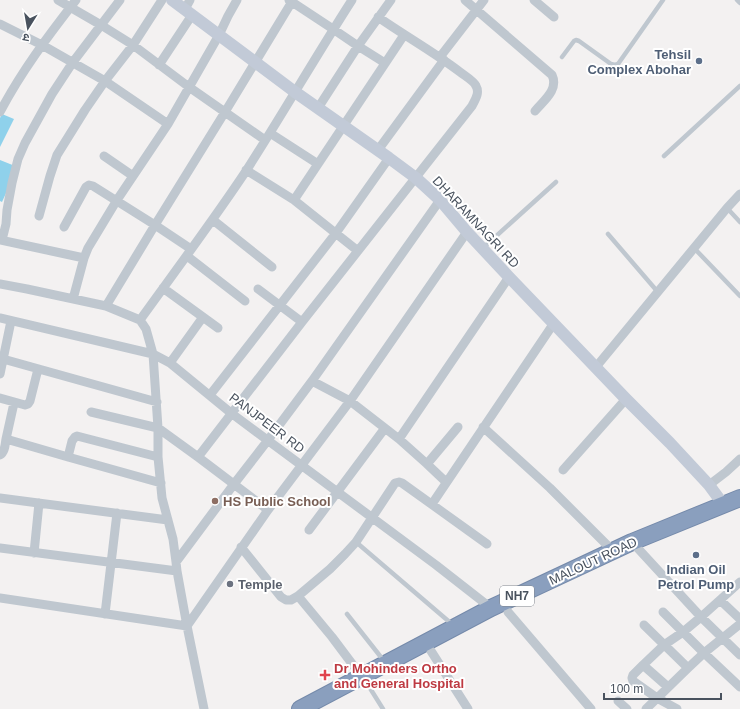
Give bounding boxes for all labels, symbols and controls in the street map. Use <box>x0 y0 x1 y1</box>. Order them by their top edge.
north arrow <box>8 8 48 48</box>
text: उ <box>21 31 30 44</box>
place label: Tehsil Complex Abohar <box>587 47 691 77</box>
marker: Tehsil Complex Abohar <box>694 56 704 66</box>
street label: DHARAMNAGRI RD <box>430 173 522 271</box>
street label: PANJPEER RD <box>227 390 307 456</box>
place label: HS Public School <box>223 494 331 509</box>
marker: HS Public School <box>210 496 220 506</box>
street label: MALOUT ROAD <box>547 534 639 588</box>
marker: Indian Oil Petrol Pump <box>691 550 701 560</box>
place label: Indian Oil Petrol Pump <box>658 562 734 592</box>
place label: Temple <box>238 577 283 592</box>
marker: Temple <box>225 579 235 589</box>
road number: NH7 <box>500 586 534 606</box>
place label: Dr Mohinders Ortho and General Hospital <box>334 661 464 691</box>
marker: Dr Mohinders Ortho and General Hospital <box>319 669 331 681</box>
scale bar <box>604 675 721 701</box>
text: 100 m <box>610 682 643 696</box>

